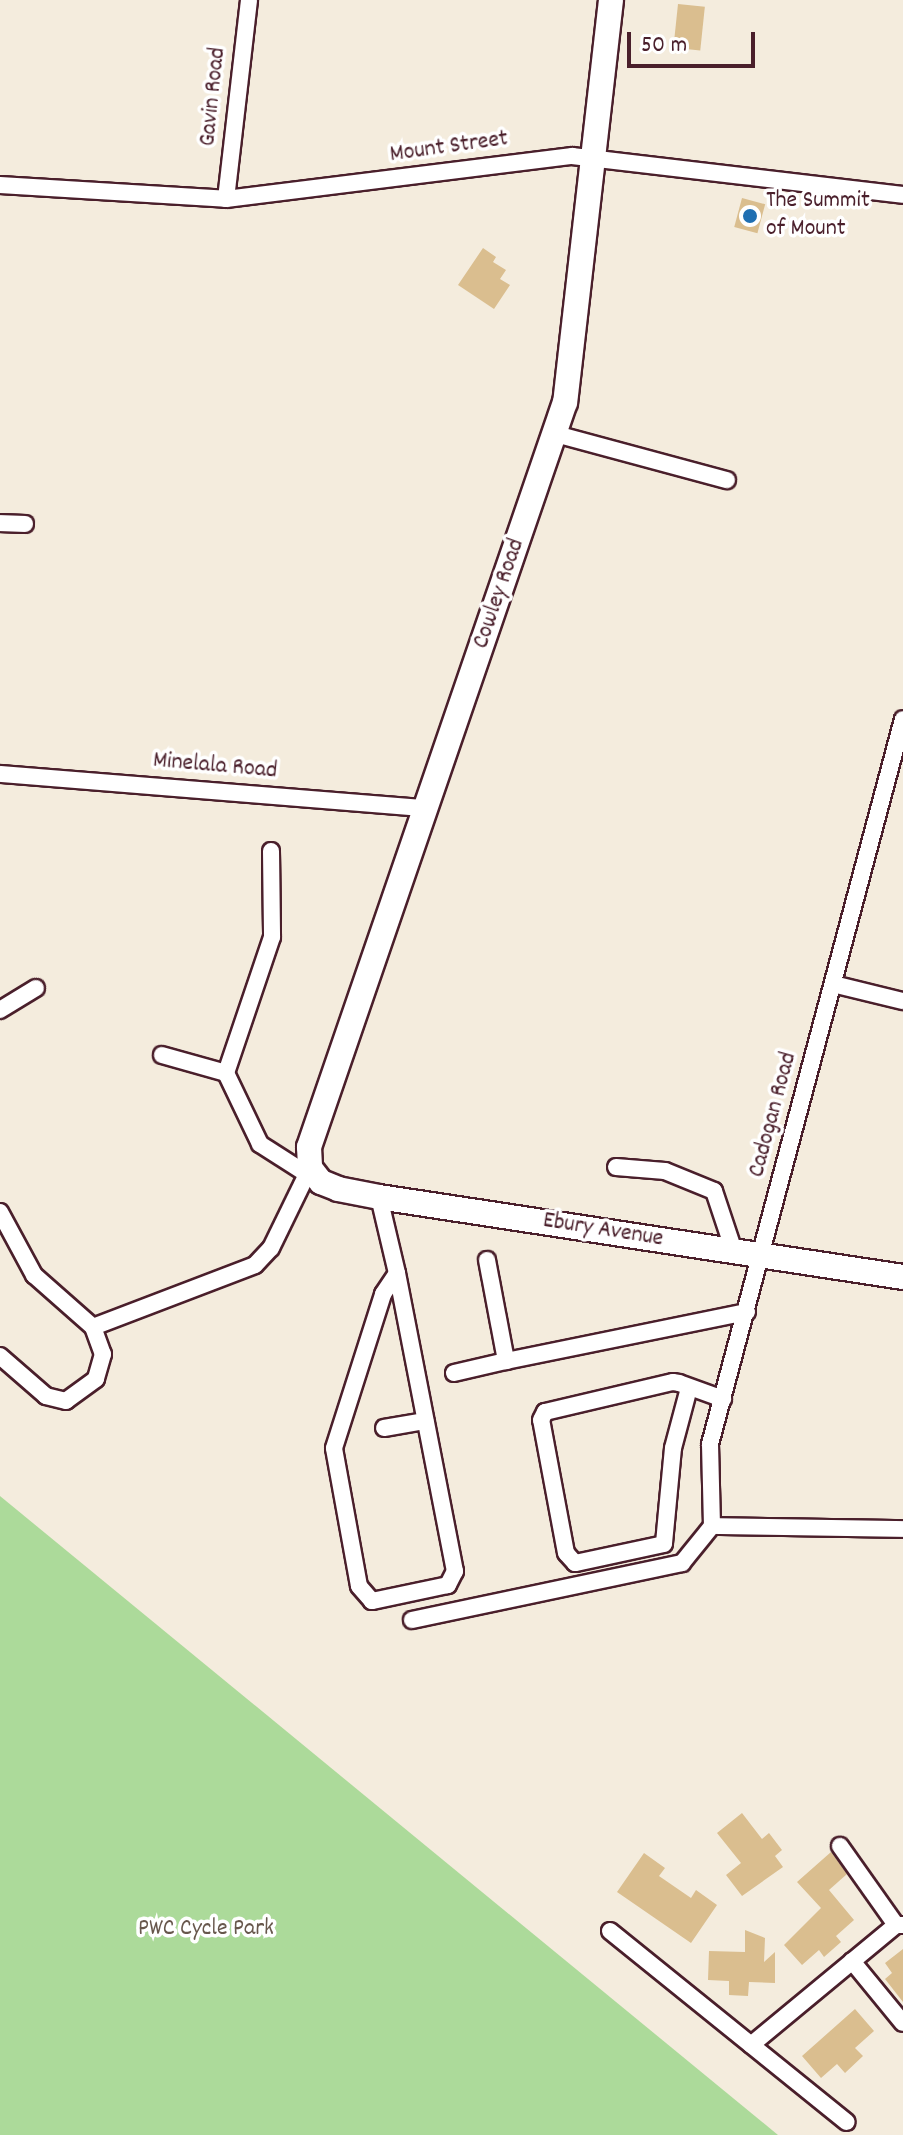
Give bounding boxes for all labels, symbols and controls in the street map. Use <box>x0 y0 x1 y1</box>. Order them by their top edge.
scale bar <box>631 16 759 66</box>
text: 50 m <box>641 29 687 63</box>
street label: Gavin Road <box>194 46 234 148</box>
street label: Mount Street <box>388 125 510 171</box>
place label: The Summit of Mount <box>766 188 870 244</box>
marker: The Summit of Mount <box>741 207 759 225</box>
street label: Cowley Road <box>468 535 532 653</box>
street label: Minelala Road <box>152 747 278 787</box>
street label: Cadogan Road <box>743 1049 805 1181</box>
street label: Ebury Avenue <box>541 1207 665 1255</box>
park label: PWC Cycle Park <box>138 1916 274 1944</box>

